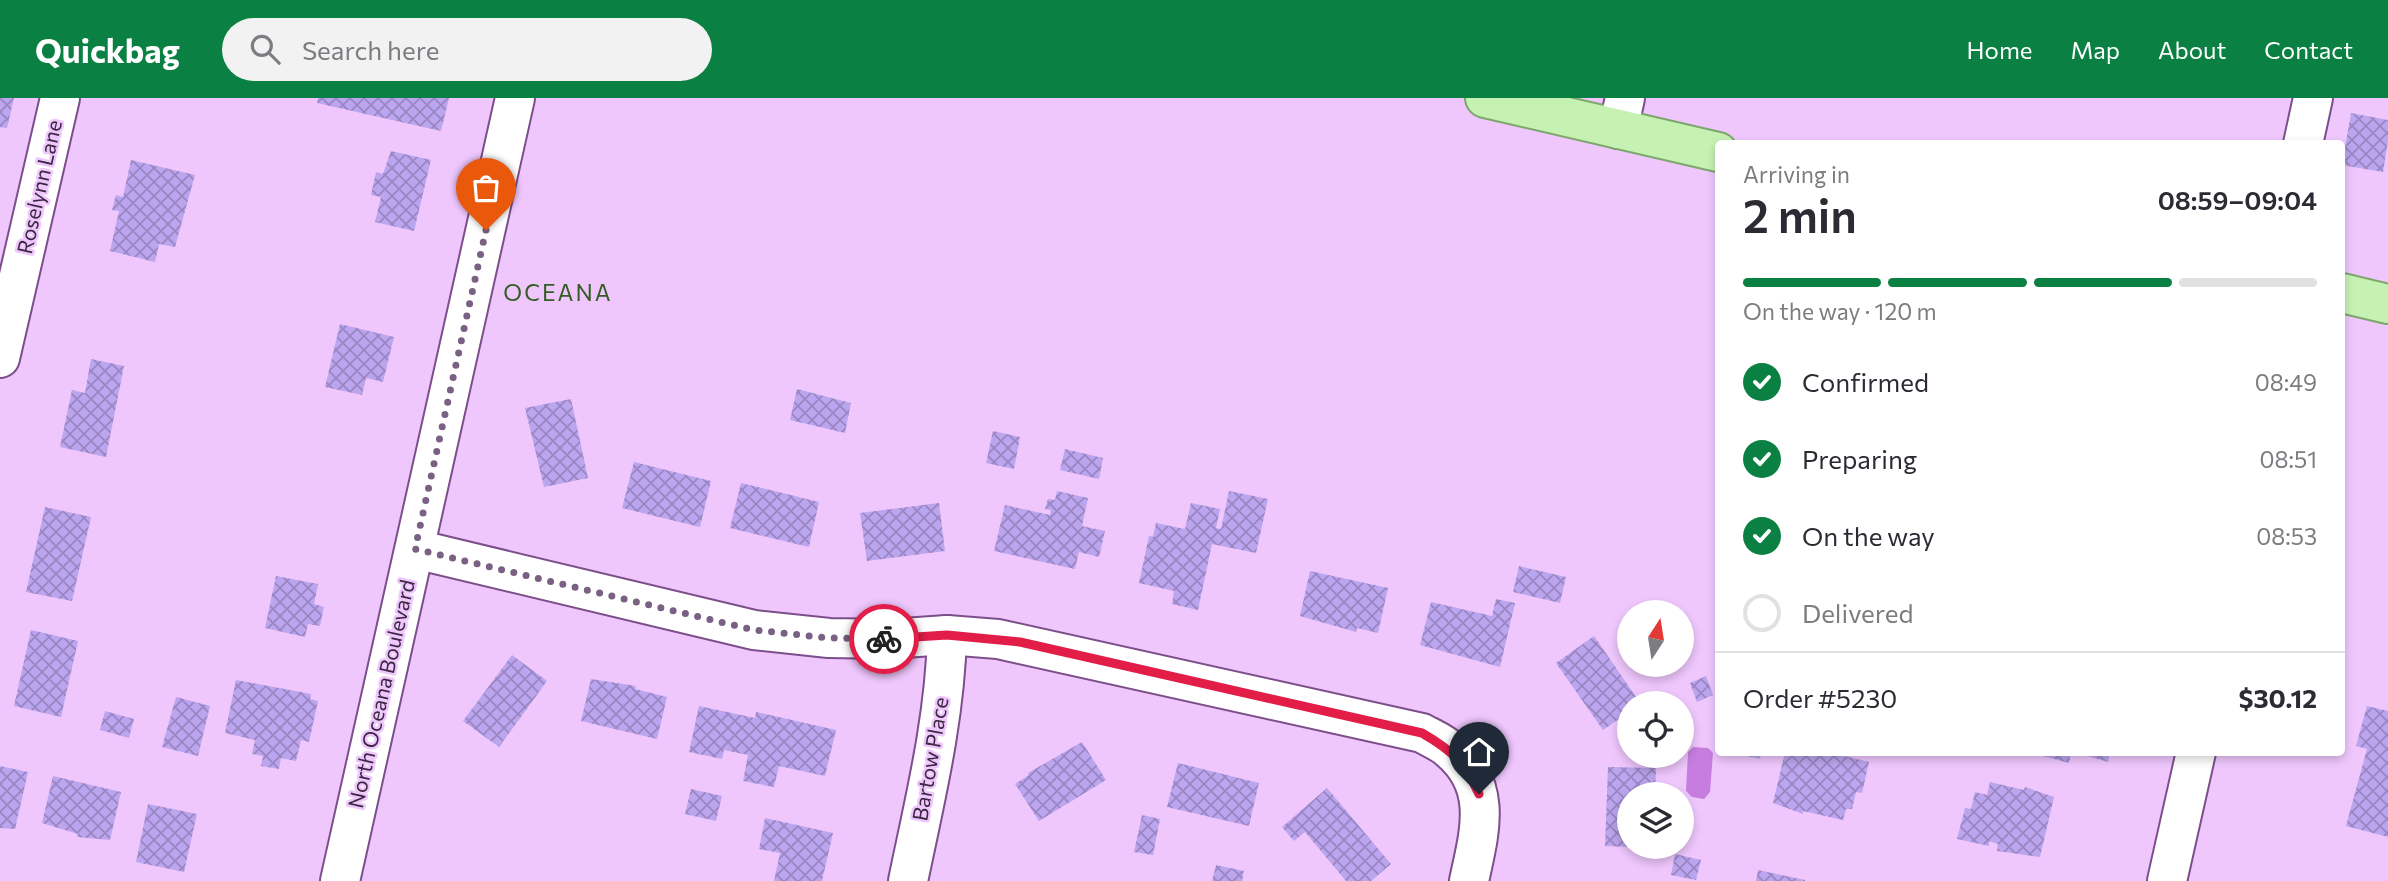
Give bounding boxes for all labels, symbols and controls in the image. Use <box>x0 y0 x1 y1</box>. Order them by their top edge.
search box <box>222 18 712 81</box>
text: Quickbag <box>35 29 180 70</box>
icon: search <box>246 30 284 68</box>
text: Search here <box>302 34 439 65</box>
text: Home <box>1967 35 2033 64</box>
text: Map <box>2071 35 2120 64</box>
text: About <box>2158 35 2226 64</box>
text: Contact <box>2264 35 2353 64</box>
street label: Roselynn Lane <box>11 117 66 256</box>
pin <box>456 158 516 230</box>
text: Arriving in <box>1743 160 1850 188</box>
icon: bag <box>467 169 505 207</box>
text: 08:59–09:04 <box>2158 184 2317 215</box>
text: 2 min <box>1743 186 1857 242</box>
district label: OCEANA <box>503 278 613 306</box>
text: On the way · 120 m <box>1743 297 1937 325</box>
icon: check <box>1743 363 1781 401</box>
text: Confirmed <box>1802 366 1929 397</box>
text: 08:49 <box>2255 368 2317 396</box>
icon: check <box>1743 440 1781 478</box>
text: Preparing <box>1802 443 1917 474</box>
text: 08:51 <box>2260 445 2317 473</box>
icon: check <box>1743 517 1781 555</box>
text: On the way <box>1802 520 1935 551</box>
text: 08:53 <box>2256 522 2317 550</box>
street label: North Oceana Boulevard <box>342 577 419 810</box>
text: Delivered <box>1802 597 1913 628</box>
north arrow <box>1617 600 1694 677</box>
map controls <box>1617 600 1694 859</box>
courier <box>849 604 919 674</box>
icon: bike <box>865 620 903 658</box>
text: Order #5230 <box>1743 682 1897 713</box>
text: $30.12 <box>2238 682 2317 713</box>
button: locate <box>1617 691 1694 768</box>
street label: Bartow Place <box>906 695 953 823</box>
pin <box>1449 722 1509 794</box>
icon: home <box>1460 733 1498 771</box>
button: layers <box>1617 782 1694 859</box>

